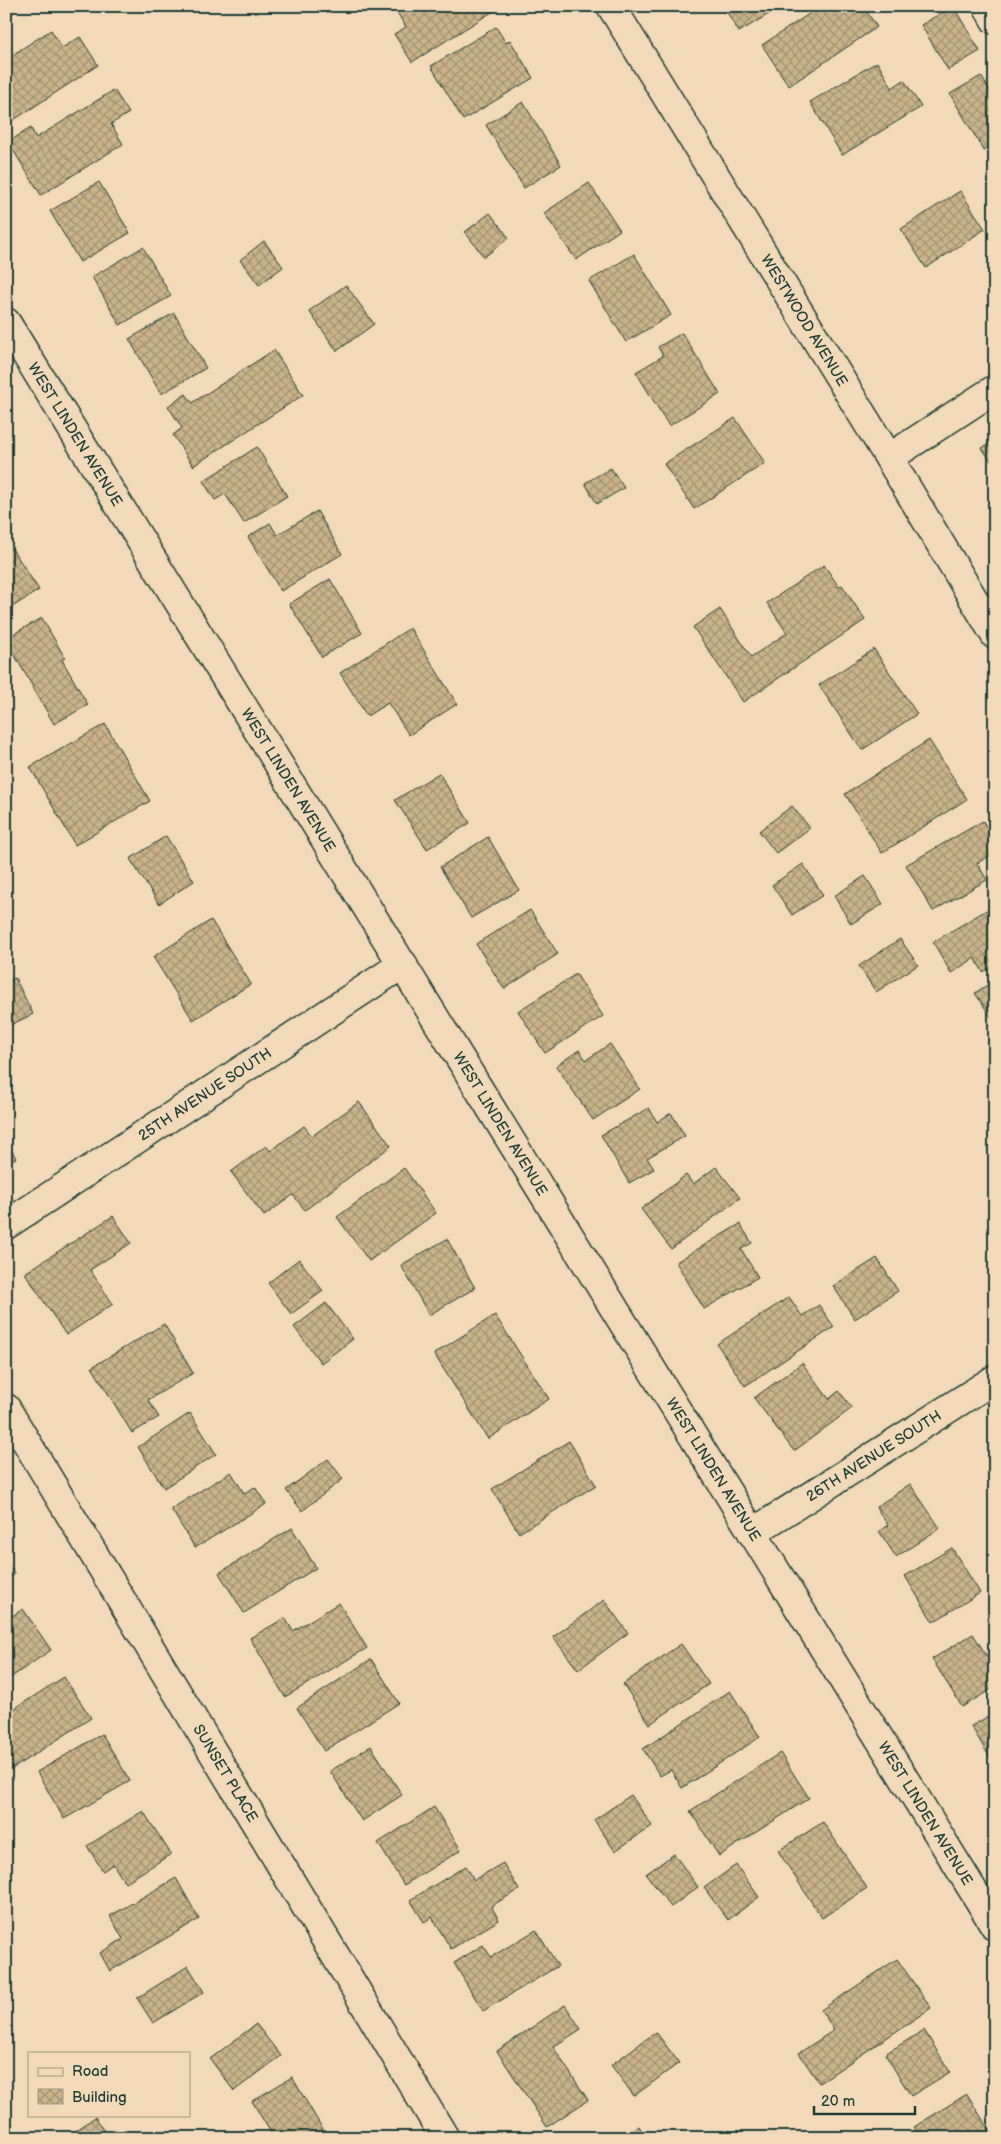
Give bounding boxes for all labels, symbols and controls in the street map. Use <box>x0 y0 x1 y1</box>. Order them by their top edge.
street label: WESTWOOD AVENUE <box>756 251 852 390</box>
street label: WEST LINDEN AVENUE <box>23 359 126 510</box>
street label: WEST LINDEN AVENUE <box>236 705 339 856</box>
street label: 25TH AVENUE SOUTH <box>135 1044 276 1145</box>
street label: WEST LINDEN AVENUE <box>448 1049 552 1200</box>
street label: WEST LINDEN AVENUE <box>662 1394 765 1545</box>
street label: 26TH AVENUE SOUTH <box>803 1406 945 1506</box>
street label: SUNSET PLACE <box>188 1721 262 1826</box>
street label: WEST LINDEN AVENUE <box>874 1738 977 1889</box>
legend <box>28 2052 190 2116</box>
text: Road <box>72 2062 108 2081</box>
scale bar <box>814 2084 915 2116</box>
text: Building <box>72 2088 127 2107</box>
text: 20 m <box>821 2092 855 2111</box>

